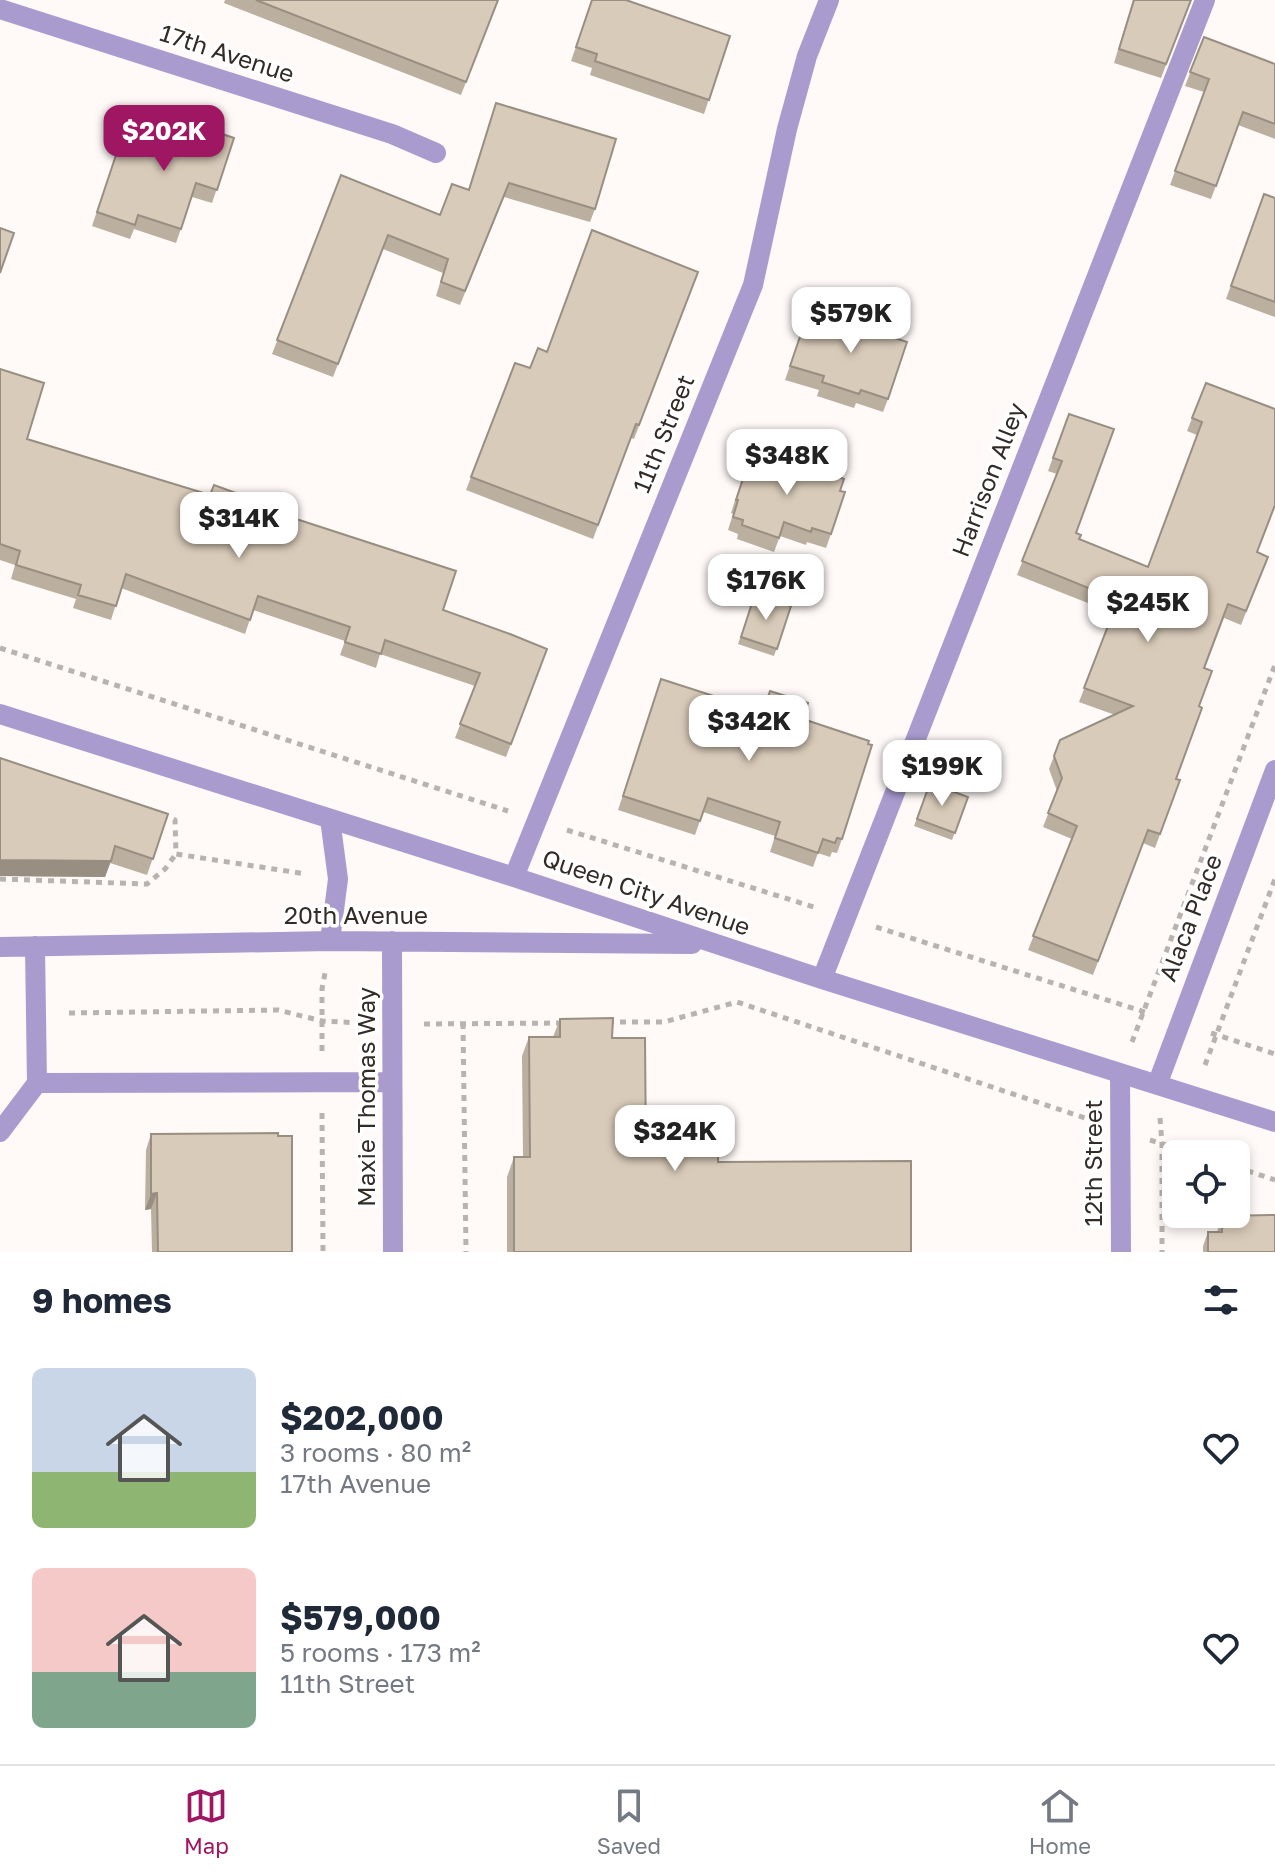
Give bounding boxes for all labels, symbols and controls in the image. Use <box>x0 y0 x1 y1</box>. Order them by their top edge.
street label: 17th Avenue <box>157 17 298 88</box>
pin: $202K <box>108 105 220 173</box>
text: $202K <box>122 115 206 146</box>
pin: $579K <box>795 287 907 355</box>
text: $579K <box>810 297 892 328</box>
street label: 11th Street <box>626 370 699 497</box>
street label: Harrison Alley <box>945 398 1030 560</box>
pin: $348K <box>731 429 843 497</box>
text: $348K <box>744 439 830 470</box>
pin: $314K <box>183 492 295 560</box>
text: $314K <box>198 502 280 533</box>
pin: $176K <box>710 554 822 622</box>
text: $176K <box>726 564 806 595</box>
pin: $245K <box>1092 576 1204 644</box>
text: $245K <box>1106 586 1190 617</box>
pin: $342K <box>693 695 805 763</box>
text: $342K <box>707 705 791 736</box>
pin: $199K <box>886 740 998 808</box>
text: $199K <box>901 750 983 781</box>
street label: Queen City Avenue <box>539 842 754 941</box>
street label: Alaca Place <box>1152 850 1227 985</box>
street label: 20th Avenue <box>284 900 428 929</box>
street label: Maxie Thomas Way <box>351 987 380 1207</box>
street label: 12th Street <box>1078 1100 1107 1226</box>
pin: $324K <box>619 1105 731 1173</box>
text: $324K <box>633 1115 717 1146</box>
map controls <box>1162 1140 1250 1228</box>
button: locate <box>1162 1140 1250 1228</box>
icon: filters <box>1199 1278 1243 1322</box>
text: 9 homes <box>32 1280 172 1320</box>
text: $202,000 <box>280 1397 444 1437</box>
icon: home <box>96 1400 192 1496</box>
icon: heart <box>1199 1426 1243 1470</box>
text: 3 rooms · 80 m² <box>280 1437 471 1468</box>
text: 17th Avenue <box>280 1468 431 1499</box>
text: $579,000 <box>280 1597 441 1637</box>
icon: home <box>96 1600 192 1696</box>
icon: heart <box>1199 1626 1243 1670</box>
text: 5 rooms · 173 m² <box>280 1637 481 1668</box>
text: 11th Street <box>280 1668 415 1699</box>
tab: Map <box>184 1784 229 1859</box>
tab: Saved <box>597 1784 661 1859</box>
tab: Home <box>1029 1784 1091 1859</box>

